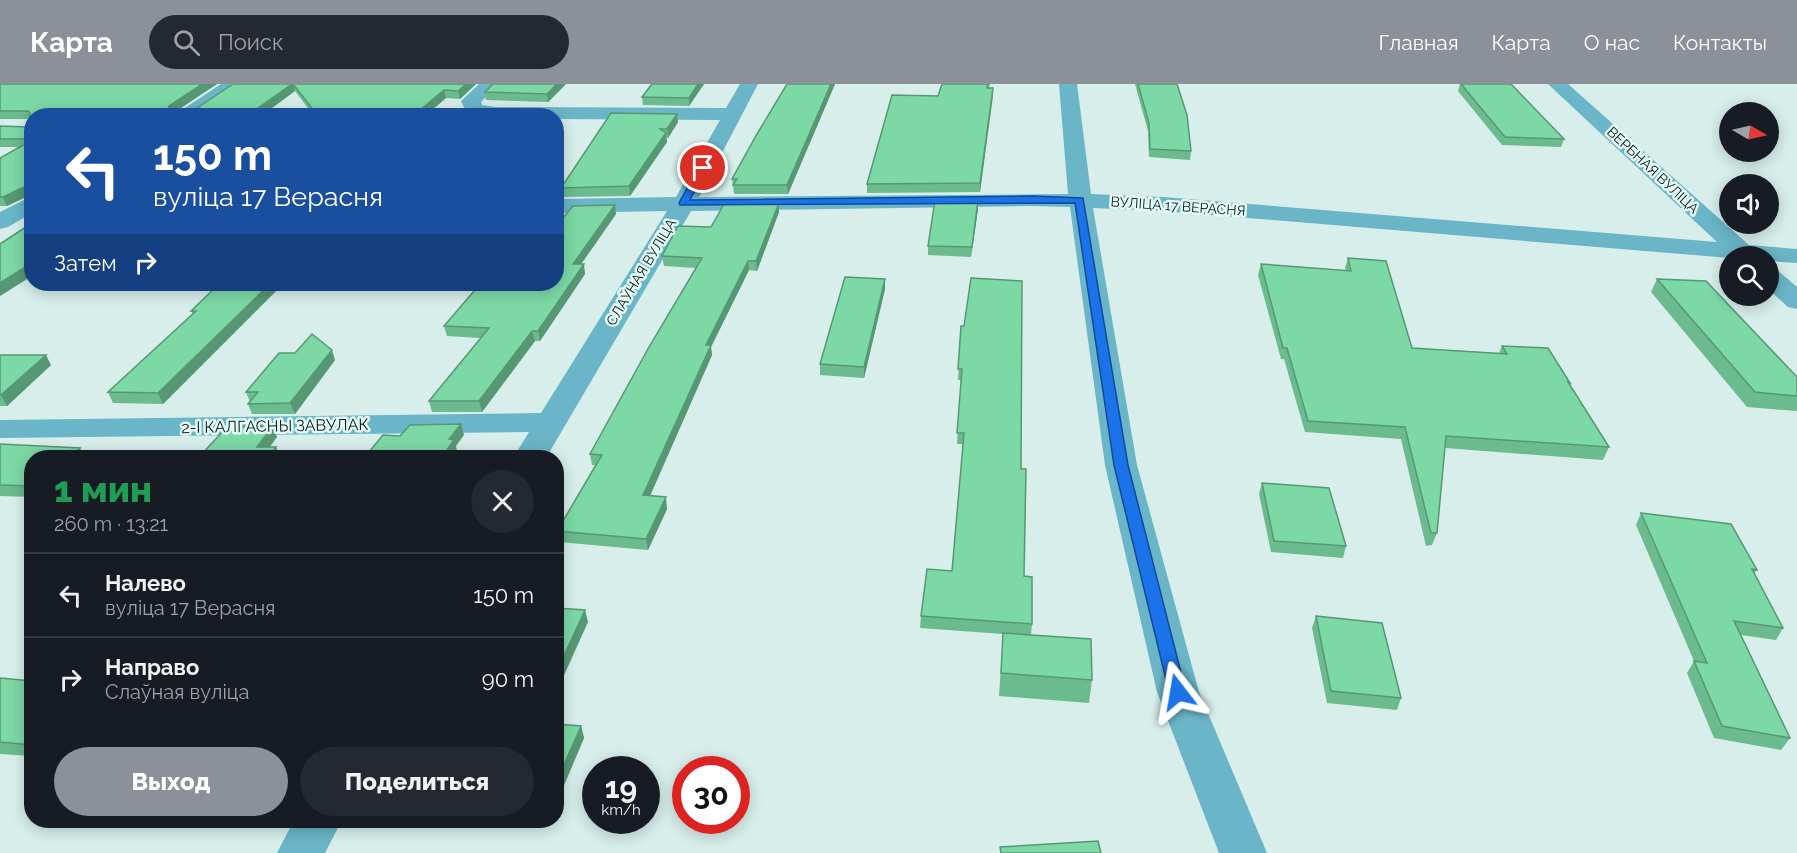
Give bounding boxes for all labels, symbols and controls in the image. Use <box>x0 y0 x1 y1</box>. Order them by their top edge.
search box <box>149 15 569 69</box>
text: Карта <box>30 26 113 59</box>
icon: search <box>170 26 203 59</box>
text: Поиск <box>218 29 283 55</box>
text: Главная <box>1379 30 1459 55</box>
text: Карта <box>1492 30 1551 55</box>
text: О нас <box>1584 30 1640 55</box>
text: Контакты <box>1673 30 1767 55</box>
north arrow <box>1719 102 1779 162</box>
map controls <box>1719 102 1779 306</box>
street label: ВЕРБНАЯ ВУЛІЦА <box>1604 123 1702 217</box>
text: 150 m <box>153 131 272 180</box>
icon: left <box>54 132 132 210</box>
pin <box>677 142 728 193</box>
icon: arrive <box>686 151 719 184</box>
button: sound <box>1719 174 1779 234</box>
text: вуліца 17 Верасня <box>153 181 383 212</box>
street label: ВУЛІЦА 17 ВЕРАСНЯ <box>1110 193 1246 219</box>
street label: СЛАЎНАЯ ВУЛІЦА <box>602 215 679 328</box>
icon: right <box>129 246 162 279</box>
button: search <box>1719 246 1779 306</box>
text: Затем <box>54 250 117 276</box>
street label: 2-І КАЛГАСНЫ ЗАВУЛАК <box>181 415 369 437</box>
text: 1 мин <box>54 468 152 510</box>
button: close <box>471 470 534 533</box>
text: 260 m · 13:21 <box>54 512 168 536</box>
text: Налево <box>105 570 186 596</box>
icon: left <box>54 579 87 612</box>
text: 150 m <box>473 582 534 608</box>
text: вуліца 17 Верасня <box>105 596 275 620</box>
text: Направо <box>105 654 199 680</box>
position arrow <box>1146 660 1210 724</box>
icon: right <box>54 663 87 696</box>
text: 90 m <box>482 666 534 692</box>
text: Слаўная вуліца <box>105 680 249 704</box>
button: Выход <box>54 747 288 816</box>
button: Поделиться <box>300 747 534 816</box>
speed limit sign: 30 <box>672 756 750 834</box>
text: 19 <box>605 770 637 805</box>
text: km/h <box>601 801 641 819</box>

